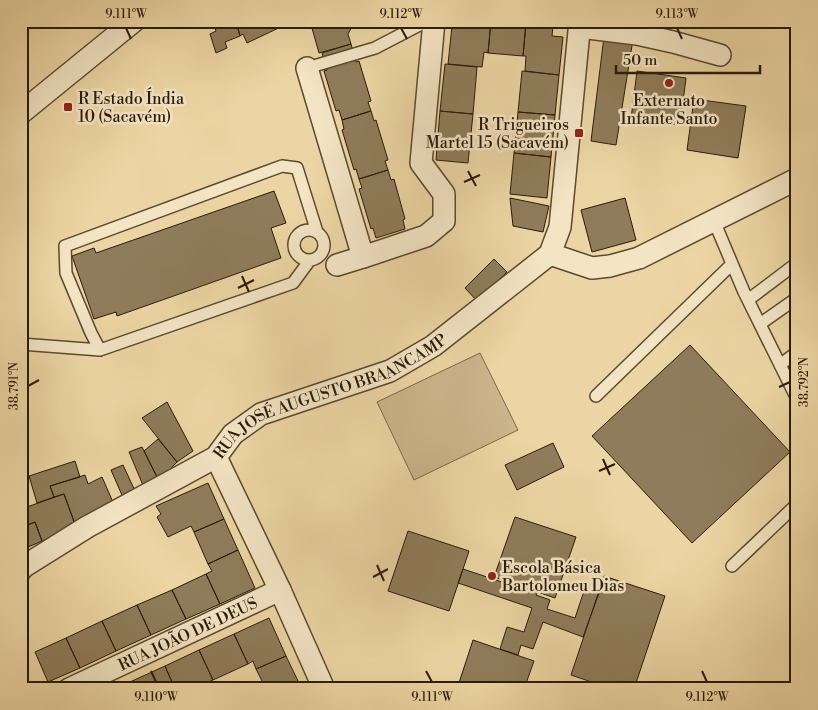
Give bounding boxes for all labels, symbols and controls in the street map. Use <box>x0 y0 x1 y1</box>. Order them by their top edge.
text: 9.111°W <box>105 7 148 22</box>
text: 9.112°W <box>379 7 424 22</box>
text: 9.113°W <box>656 7 699 22</box>
scale bar <box>616 42 759 74</box>
text: 50 m <box>623 51 657 70</box>
marker: Externato Infante Santo <box>663 77 675 89</box>
place label: R Estado Índia 10 (Sacavém) <box>78 87 185 127</box>
place label: Externato Infante Santo <box>620 91 718 129</box>
marker: R Estado Índia 10 (Sacavém) <box>62 101 74 113</box>
place label: R Trigueiros Martel 15 (Sacavém) <box>426 115 569 153</box>
marker: R Trigueiros Martel 15 (Sacavém) <box>573 127 585 139</box>
street label: RUA JOSÉ AUGUSTO BRAANCAMP <box>209 330 452 463</box>
text: 38.792°N <box>797 357 812 407</box>
text: 38.791°N <box>7 362 22 410</box>
place label: Escola Básica Bartolomeu Dias <box>501 558 624 596</box>
marker: Escola Básica Bartolomeu Dias <box>486 570 498 582</box>
street label: RUA JOÃO DE DEUS <box>115 593 261 676</box>
text: 9.110°W <box>134 690 179 705</box>
text: 9.111°W <box>411 690 454 705</box>
text: 9.112°W <box>685 690 730 705</box>

